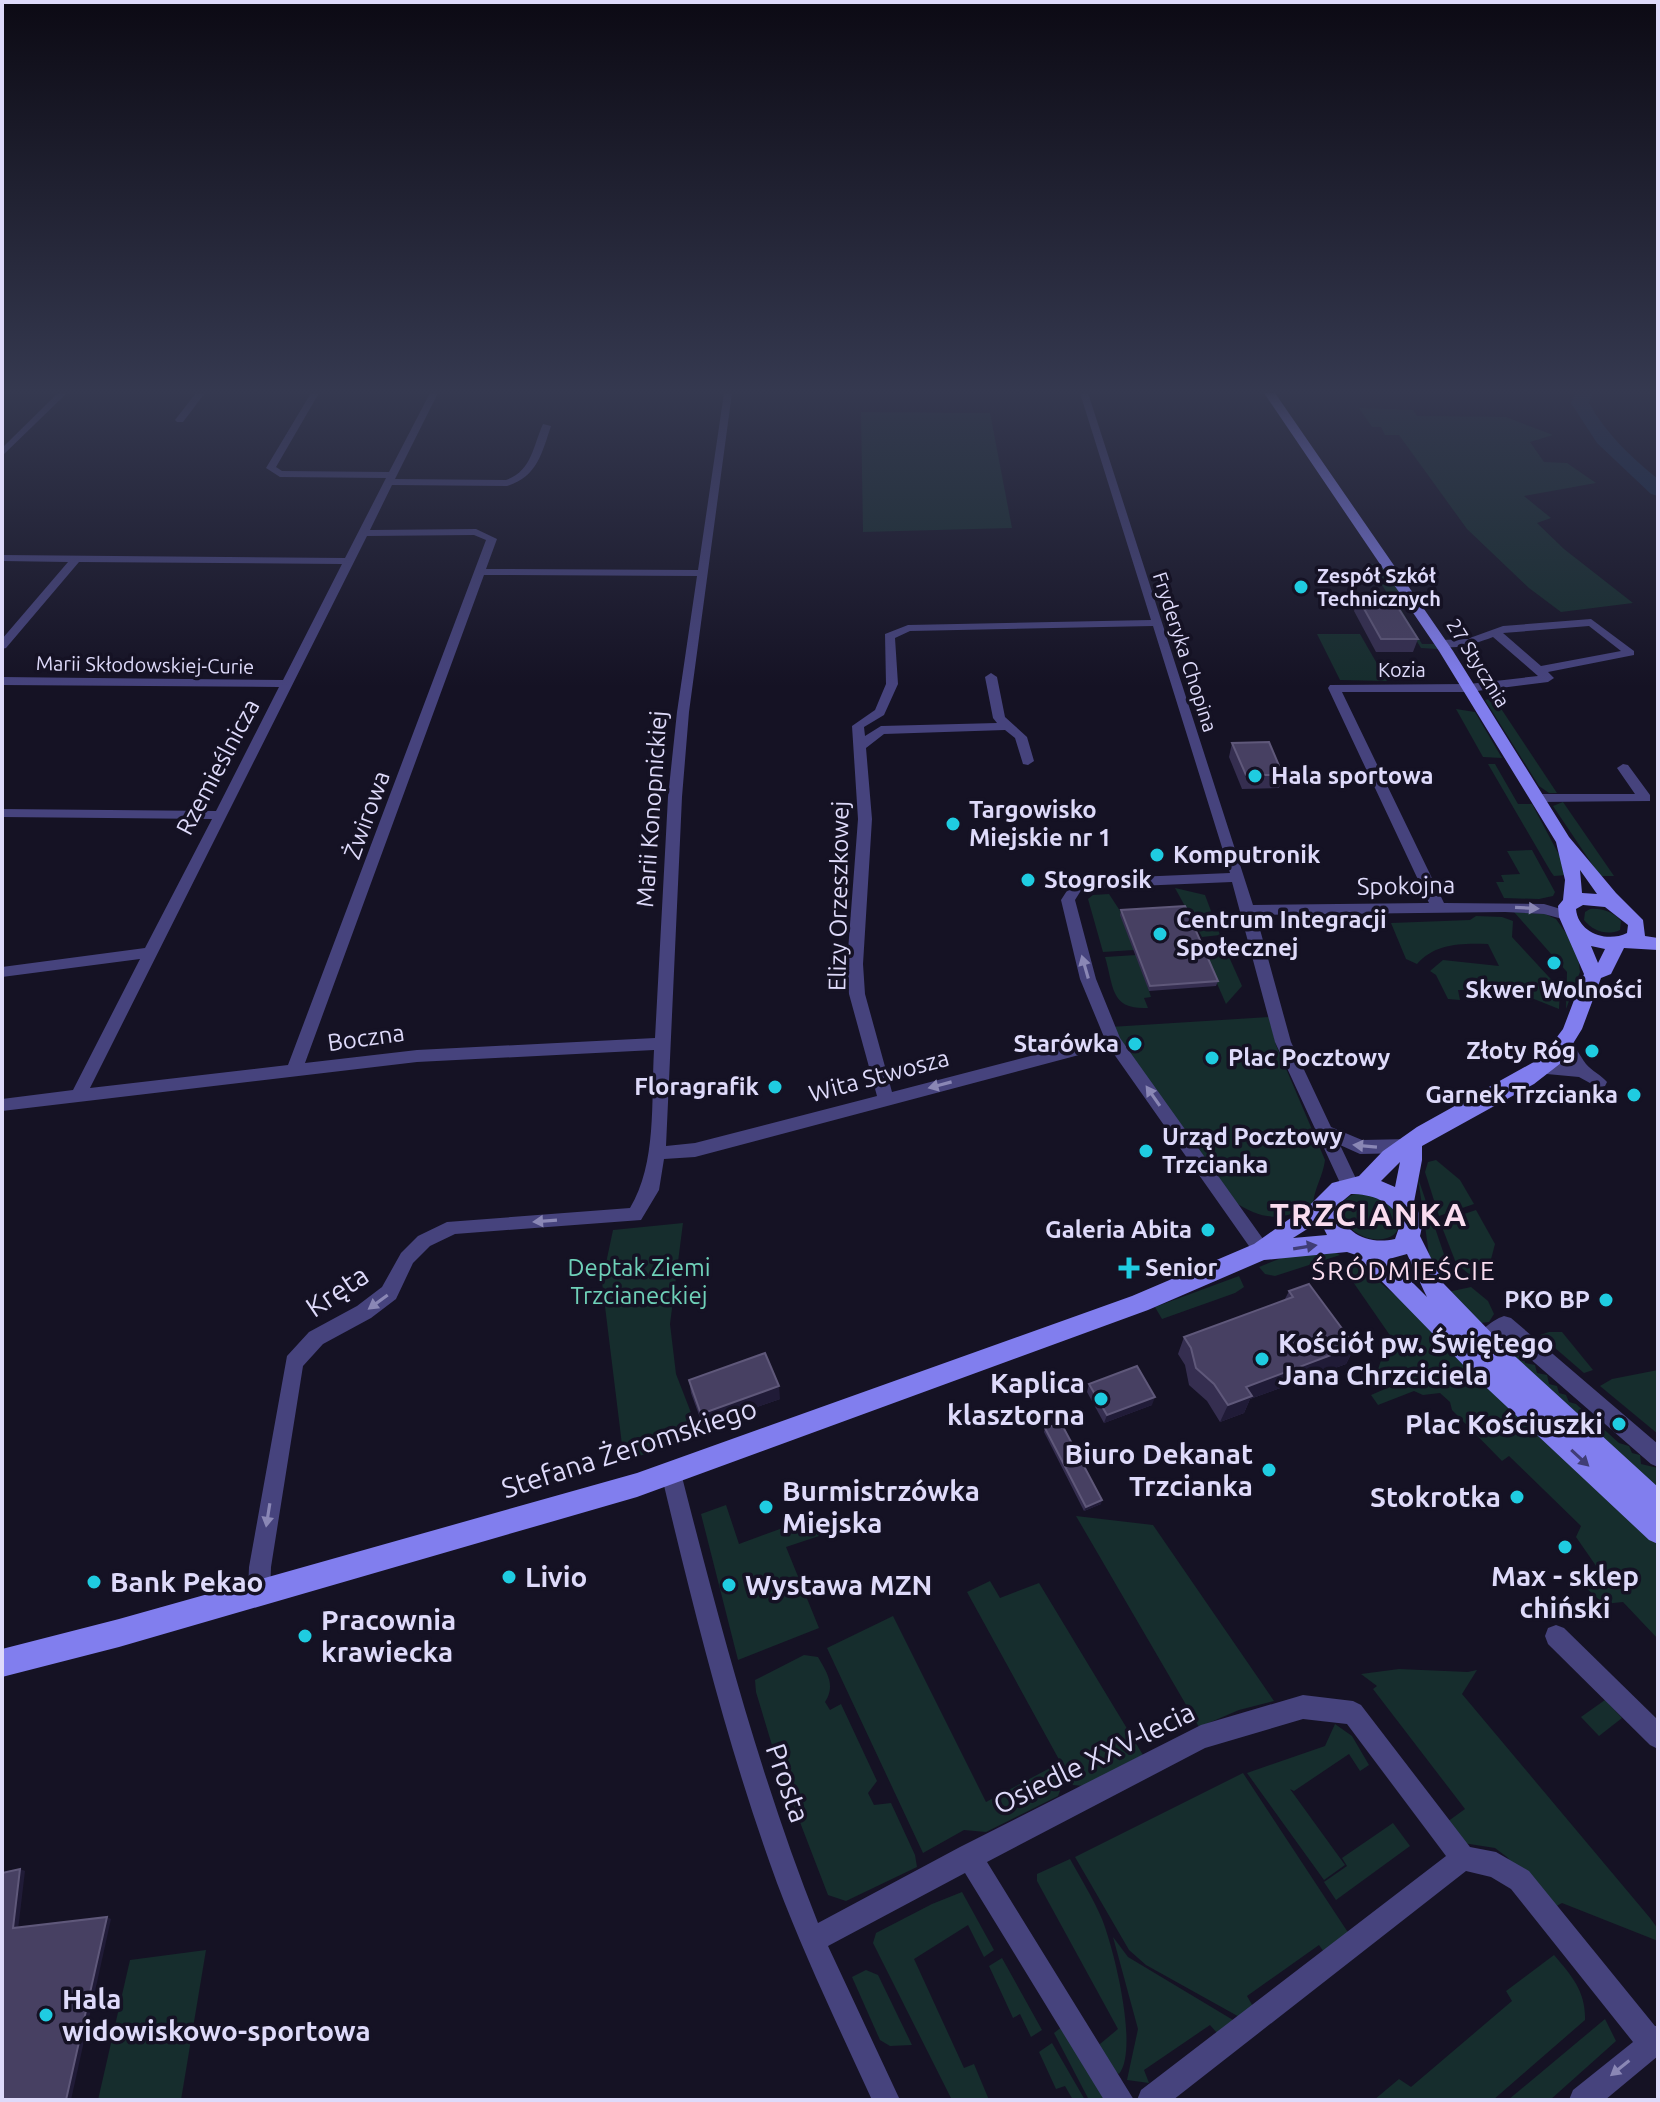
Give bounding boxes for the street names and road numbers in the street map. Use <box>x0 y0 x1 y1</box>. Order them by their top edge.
street label: Fryderyka Chopina <box>1149 569 1222 735</box>
street label: 27 Stycznia <box>1442 614 1515 711</box>
street label: Marii Skłodowskiej-Curie <box>36 651 254 678</box>
street label: Kozia <box>1378 658 1426 681</box>
street label: Rzemieślnicza <box>170 694 265 839</box>
street label: Marii Konopnickiej <box>631 710 672 908</box>
street label: Żwirowa <box>338 767 395 863</box>
street label: Elizy Orzeszkowej <box>823 801 854 991</box>
street label: Spokojna <box>1357 871 1455 900</box>
street label: Boczna <box>326 1019 406 1056</box>
street label: Wita Stwosza <box>806 1044 952 1107</box>
street label: Kręta <box>300 1259 374 1323</box>
street label: Stefana Żeromskiego <box>497 1392 760 1503</box>
street label: Osiedle XXV-lecia <box>988 1695 1199 1820</box>
street label: Prosta <box>761 1739 816 1826</box>

